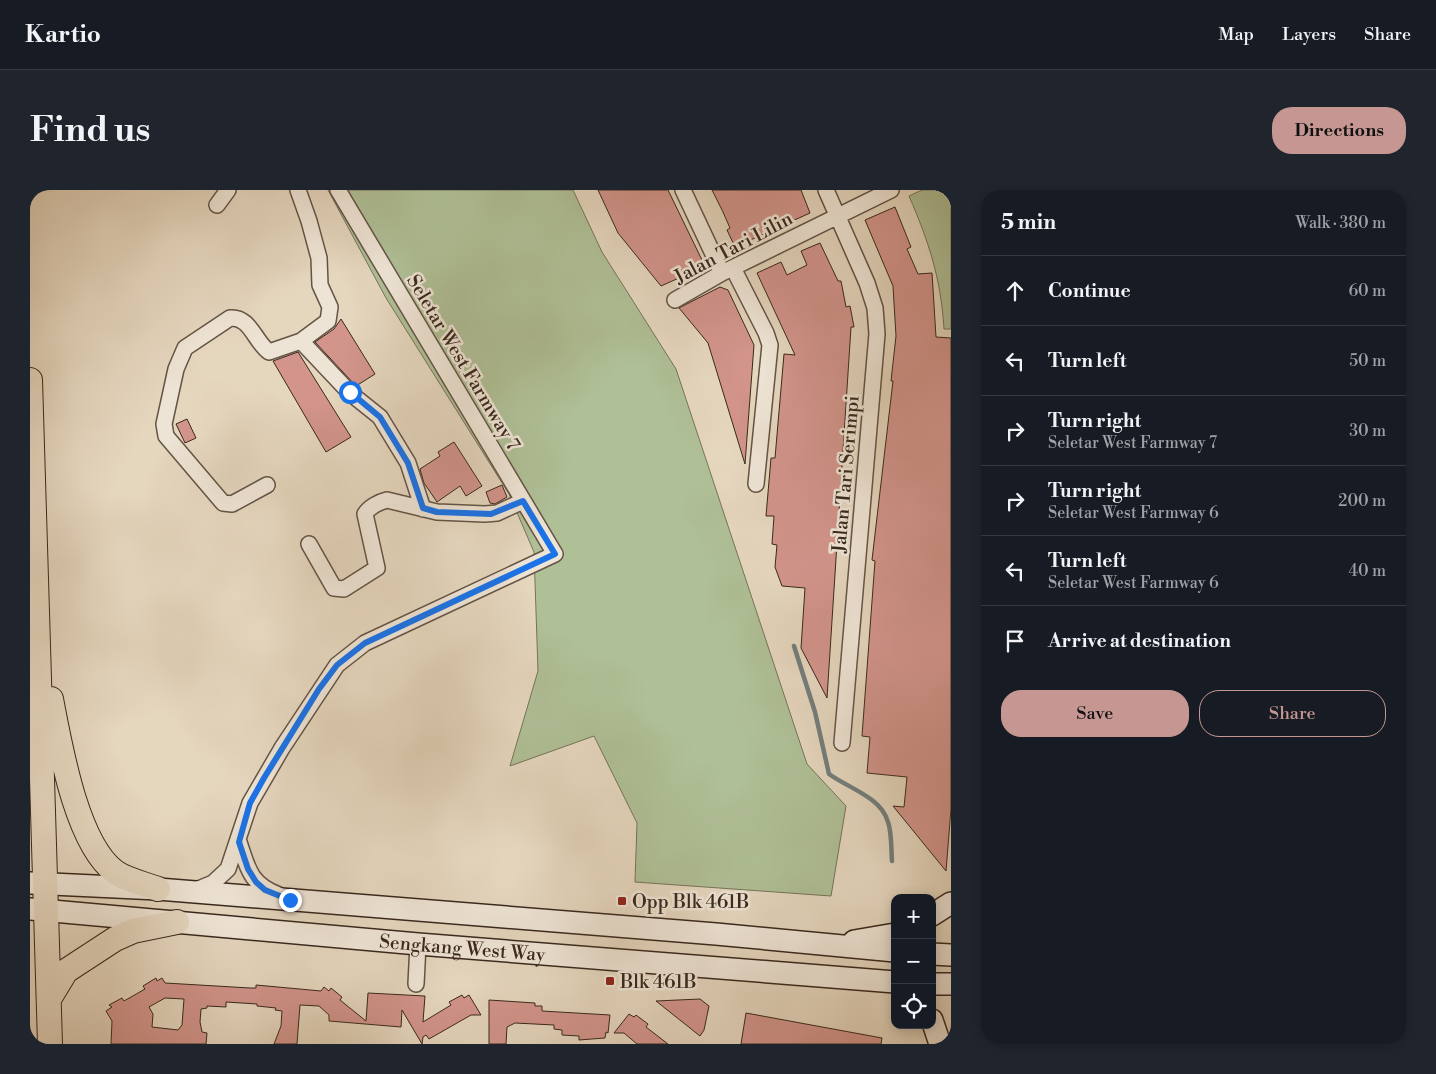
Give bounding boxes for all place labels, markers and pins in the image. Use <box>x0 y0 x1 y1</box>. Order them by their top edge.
place label: Opp Blk 461B <box>632 890 749 914</box>
marker: Opp Blk 461B <box>616 895 628 907</box>
place label: Blk 461B <box>619 970 697 994</box>
marker: Blk 461B <box>604 975 616 987</box>

